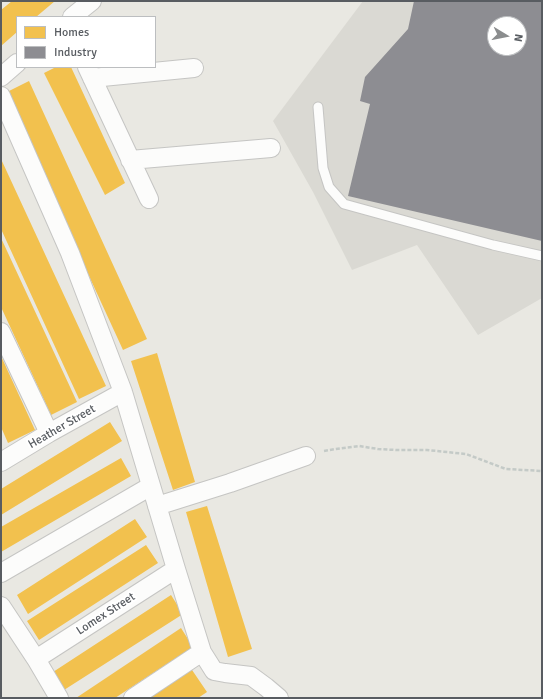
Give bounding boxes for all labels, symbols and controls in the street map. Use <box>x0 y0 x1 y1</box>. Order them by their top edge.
legend <box>16 16 156 68</box>
north arrow <box>487 16 527 56</box>
text: Homes <box>54 25 89 40</box>
text: N <box>511 33 525 43</box>
text: Industry <box>54 45 97 60</box>
street label: Heather Street <box>26 402 98 452</box>
street label: Lomex Street <box>74 590 138 638</box>

